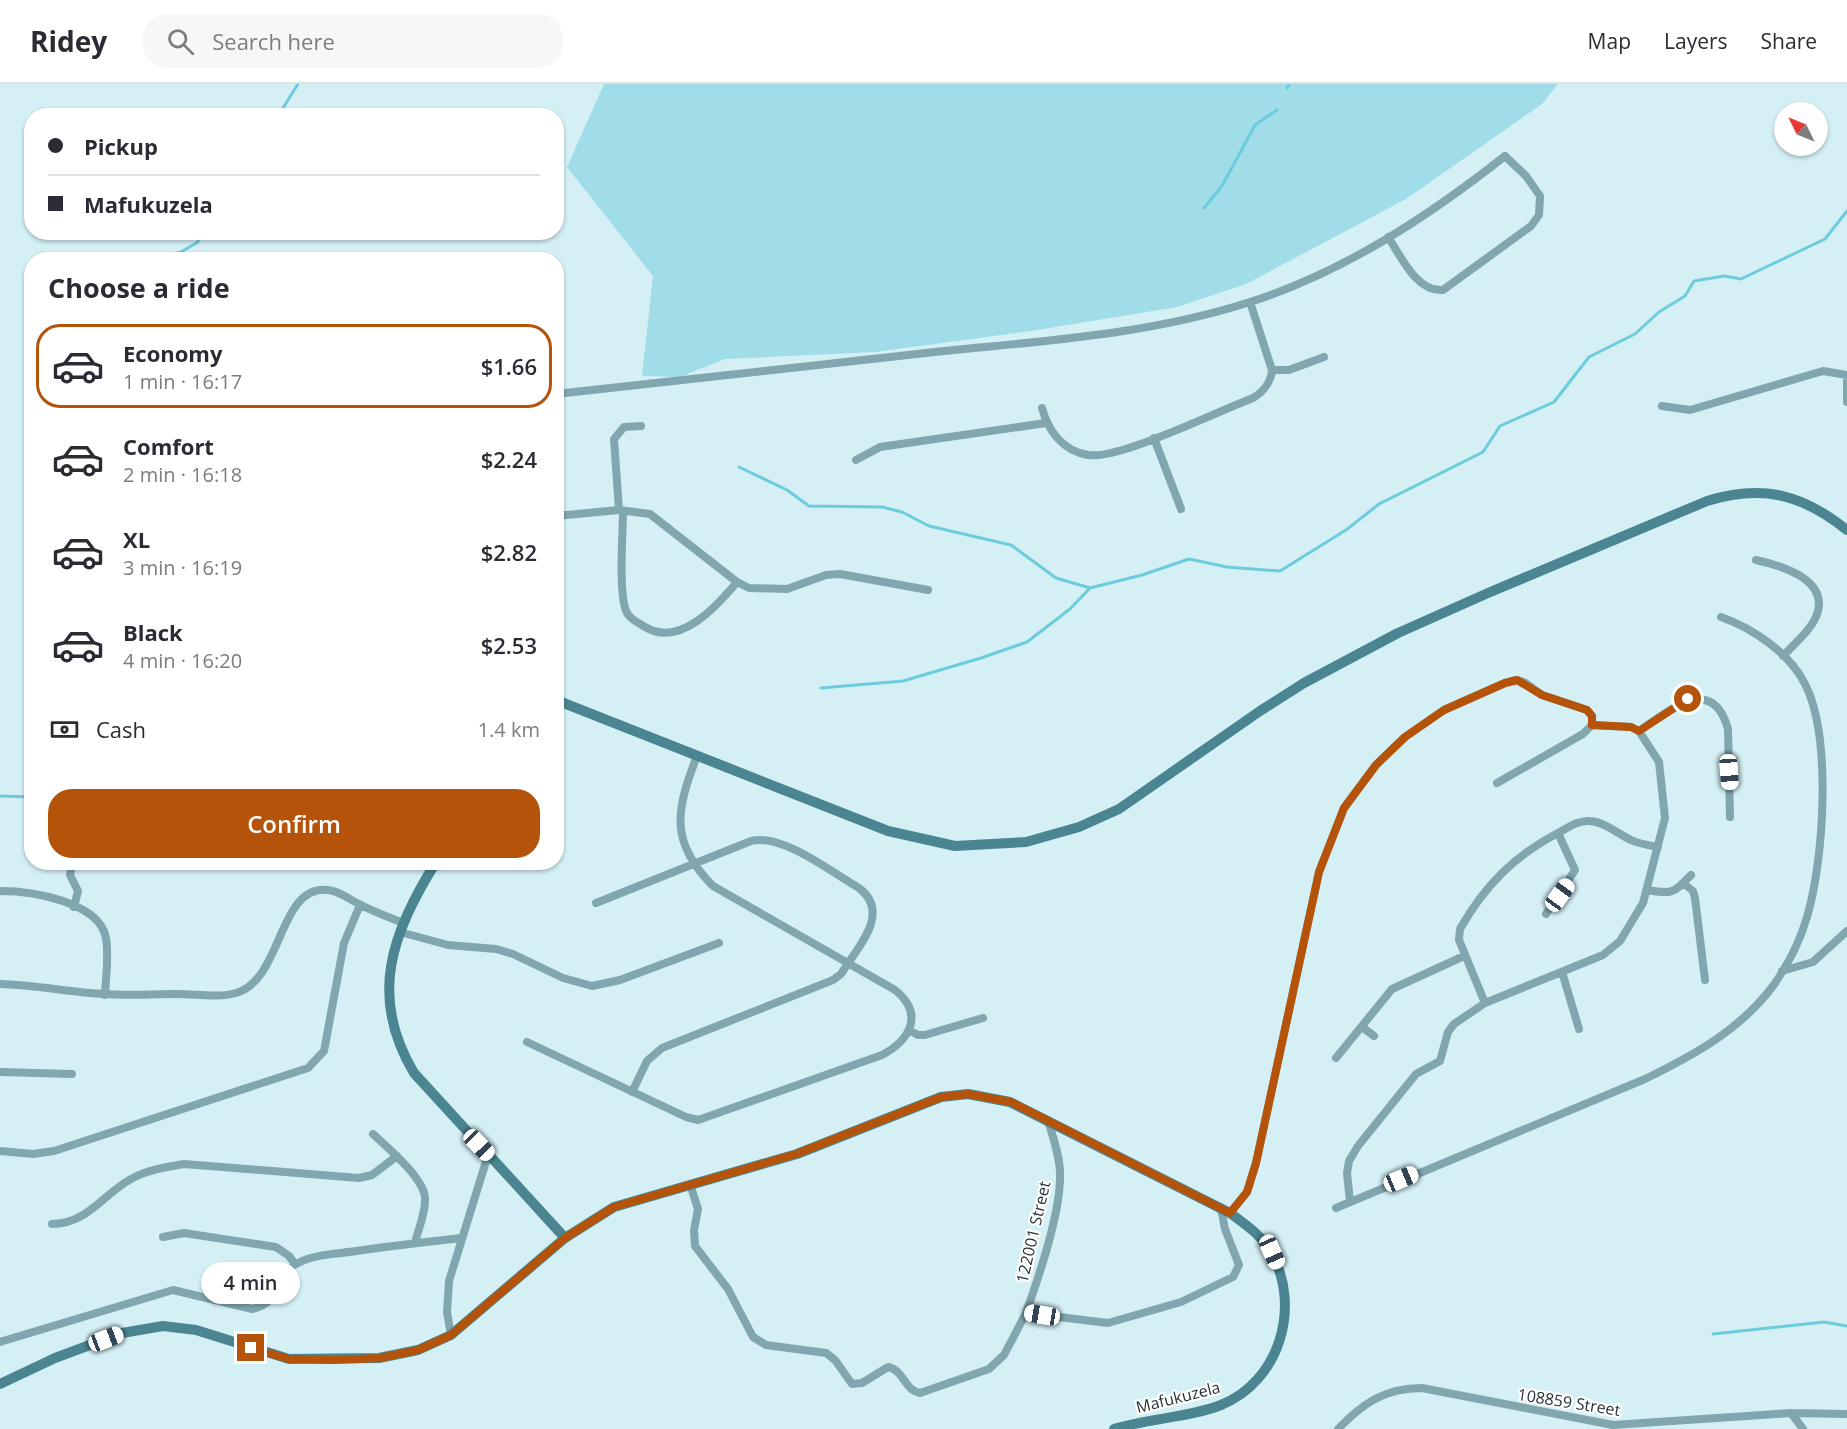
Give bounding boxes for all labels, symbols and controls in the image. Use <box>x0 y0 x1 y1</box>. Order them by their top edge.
search box <box>143 14 563 68</box>
text: Ridey <box>30 22 107 60</box>
icon: search <box>164 25 197 58</box>
text: Search here <box>212 26 335 56</box>
text: Map <box>1588 27 1631 55</box>
text: Layers <box>1664 27 1728 55</box>
text: Share <box>1761 27 1817 55</box>
north arrow <box>1774 102 1828 156</box>
map controls <box>1774 102 1828 156</box>
text: Pickup <box>84 131 158 161</box>
text: Mafukuzela <box>84 189 213 219</box>
text: Choose a ride <box>48 269 230 306</box>
text: Economy <box>123 338 222 368</box>
icon: car <box>51 339 105 393</box>
text: $1.66 <box>481 351 537 381</box>
text: 1 min · 16:17 <box>123 368 242 395</box>
text: Comfort <box>123 431 214 461</box>
icon: car <box>51 432 105 486</box>
text: $2.24 <box>481 444 537 474</box>
text: 2 min · 16:18 <box>123 461 242 488</box>
text: XL <box>123 524 150 554</box>
icon: car <box>51 525 105 579</box>
text: $2.82 <box>481 537 537 567</box>
text: 3 min · 16:19 <box>123 554 242 581</box>
text: Black <box>123 617 183 647</box>
icon: car <box>51 618 105 672</box>
text: $2.53 <box>481 630 537 660</box>
text: 4 min · 16:20 <box>123 647 242 674</box>
route start <box>1674 685 1701 712</box>
icon: cash <box>48 713 81 746</box>
text: Cash <box>96 714 146 744</box>
text: 1.4 km <box>478 716 540 743</box>
car <box>1719 753 1739 791</box>
button: Confirm <box>48 789 540 858</box>
car <box>1542 875 1578 915</box>
car <box>460 1126 498 1164</box>
car <box>1381 1164 1421 1194</box>
street label: 122001 Street <box>1011 1179 1055 1285</box>
car <box>1256 1232 1288 1272</box>
callout: 4 min <box>202 1261 300 1303</box>
text: 4 min <box>224 1269 278 1296</box>
car <box>1023 1303 1061 1327</box>
car <box>86 1324 126 1354</box>
route end <box>237 1334 264 1361</box>
street label: Mafukuzela <box>1134 1376 1222 1418</box>
street label: 108859 Street <box>1516 1383 1622 1421</box>

